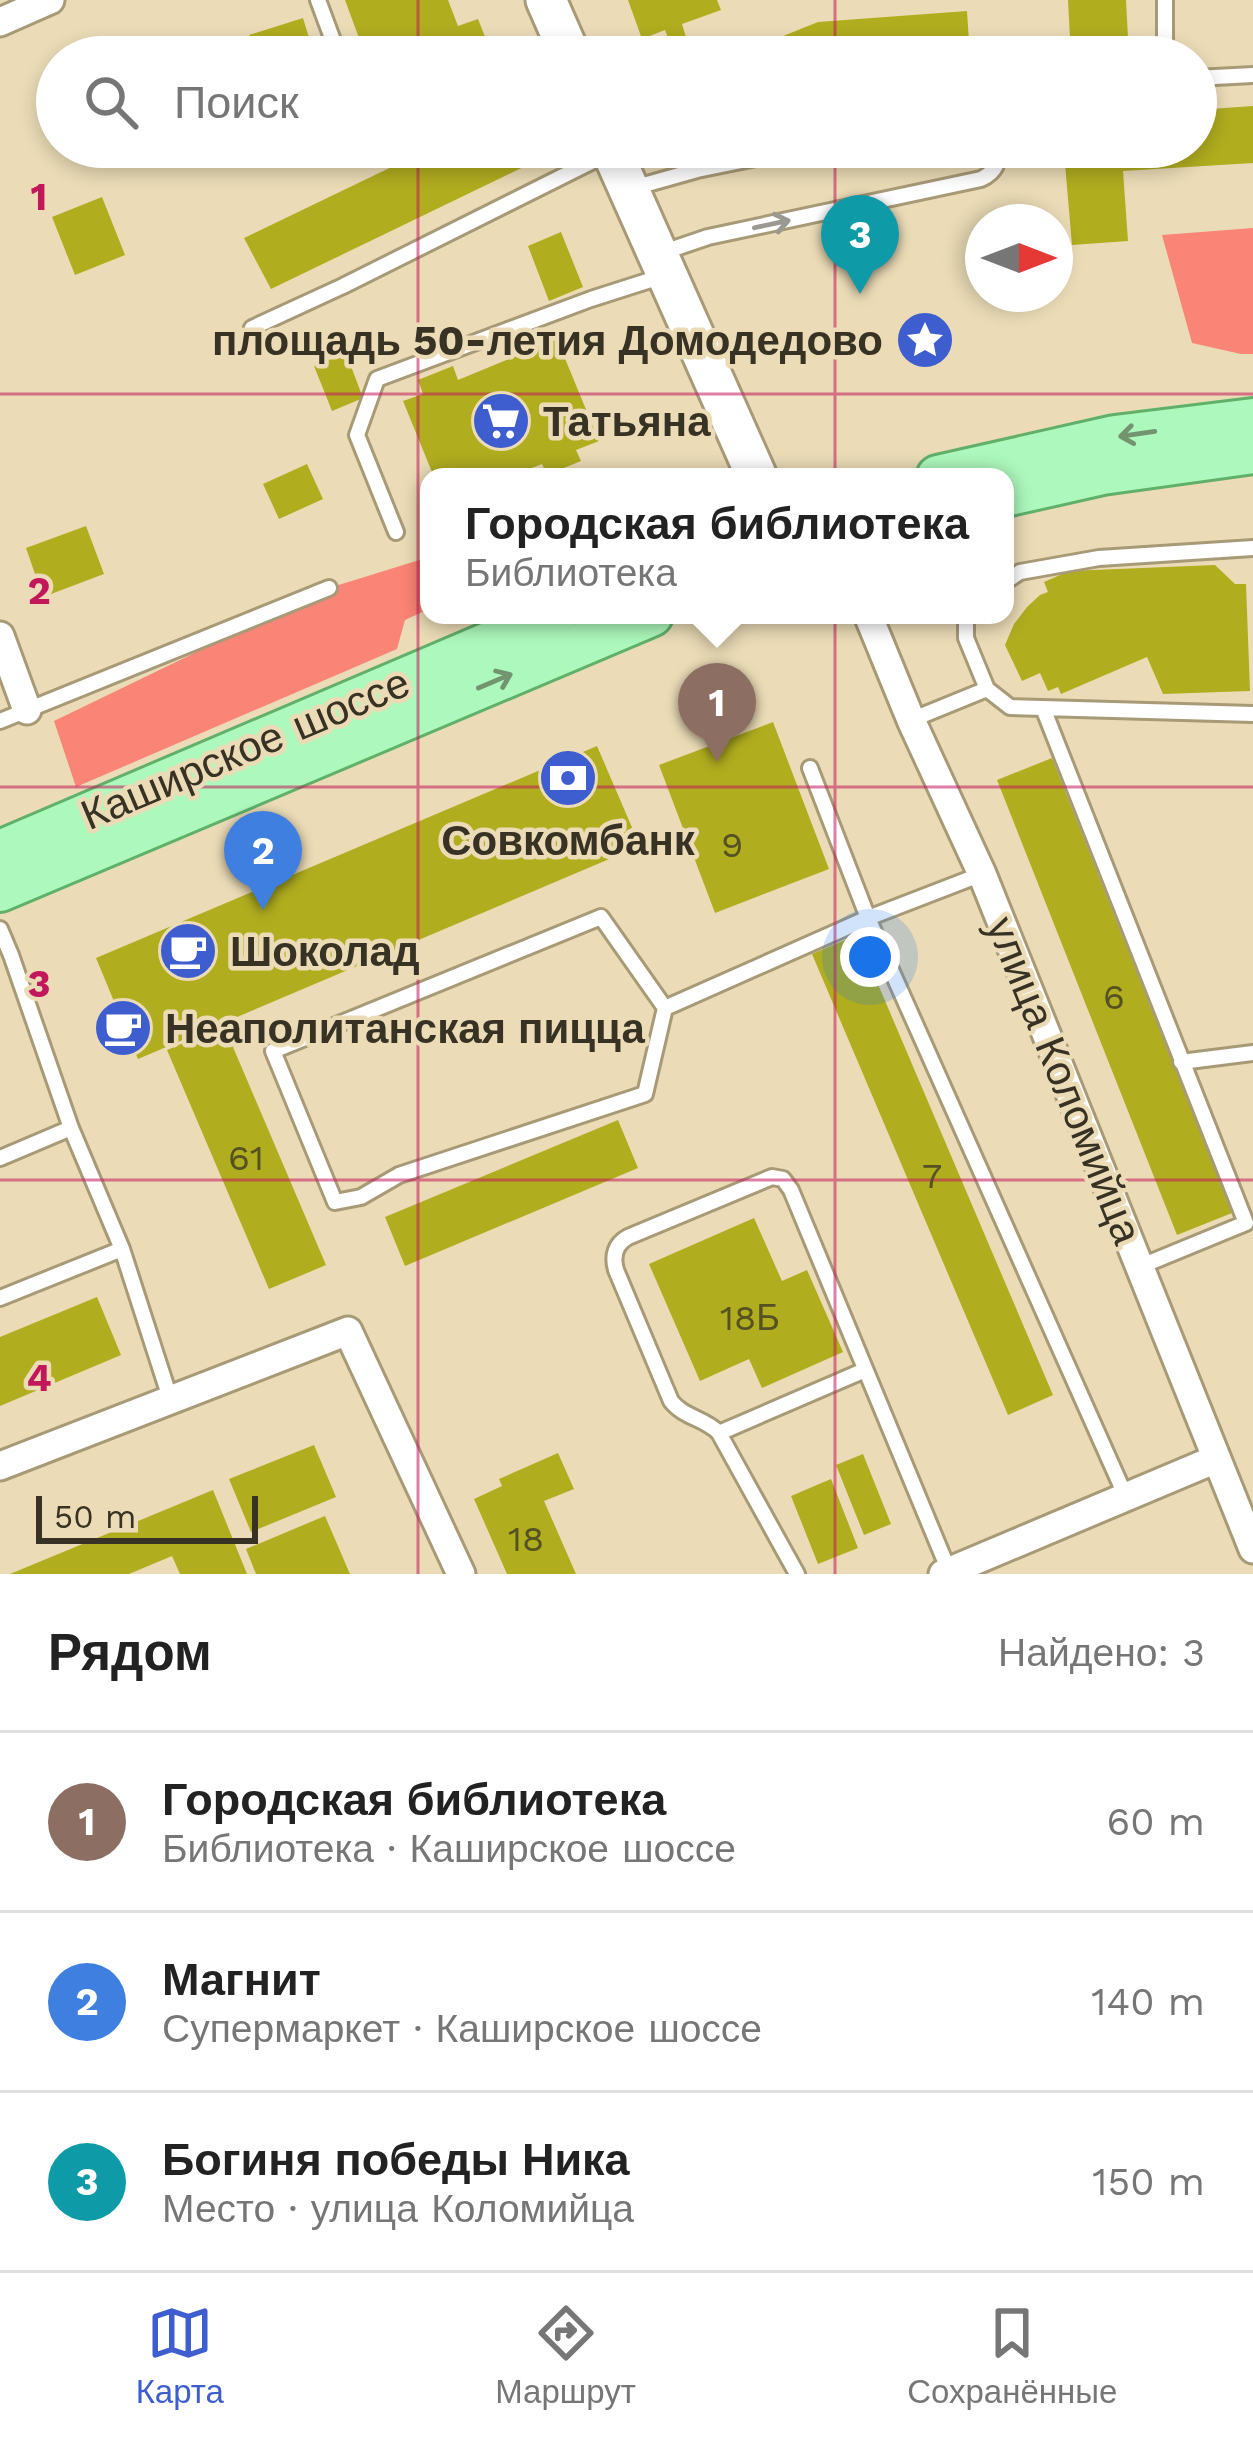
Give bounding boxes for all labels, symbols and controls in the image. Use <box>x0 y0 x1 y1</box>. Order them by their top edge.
search box <box>36 36 1217 168</box>
icon: search <box>78 69 144 135</box>
text: Поиск <box>174 76 299 129</box>
text: 1 <box>31 174 47 219</box>
pin: 3 <box>821 195 899 294</box>
north arrow <box>965 204 1073 312</box>
one-way arrow <box>752 211 790 234</box>
place icon: площадь 50-летия Домодедово <box>894 309 956 371</box>
place label: площадь 50-летия Домодедово <box>212 316 883 365</box>
supermarket icon: Татьяна <box>470 390 532 452</box>
place label: Татьяна <box>543 397 711 446</box>
one-way arrow <box>1118 423 1157 446</box>
popup <box>420 468 1014 624</box>
text: Городская библиотека <box>465 497 969 550</box>
text: Библиотека <box>465 550 677 595</box>
text: 2 <box>27 568 51 613</box>
street label: Каширское шоссе <box>74 657 417 840</box>
pin: 1 <box>678 663 756 762</box>
one-way arrow <box>475 669 512 690</box>
bank icon: Совкомбанк <box>537 747 599 809</box>
pin: 2 <box>224 811 302 910</box>
place label: Совкомбанк <box>441 816 696 865</box>
house number: 9 <box>721 824 743 866</box>
street label: улица Коломийца <box>977 910 1153 1251</box>
cafe icon: Шоколад <box>157 920 219 982</box>
place label: Шоколад <box>230 927 420 976</box>
your location <box>840 927 900 987</box>
text: 3 <box>27 961 51 1006</box>
house number: 6 <box>1103 976 1125 1018</box>
cafe icon: Неаполитанская пицца <box>92 997 154 1059</box>
place label: Неаполитанская пицца <box>165 1004 645 1053</box>
house number: 61 <box>228 1137 264 1179</box>
house number: 7 <box>922 1155 942 1197</box>
house number: 18Б <box>720 1297 780 1339</box>
text: 4 <box>26 1355 52 1400</box>
scale bar <box>36 1490 258 1543</box>
text: 50 m <box>54 1497 136 1536</box>
house number: 18 <box>508 1518 544 1560</box>
text: Рядом <box>48 1623 212 1682</box>
text: Найдено: 3 <box>998 1630 1205 1675</box>
text: Городская библиотека <box>162 1773 666 1826</box>
text: 1 <box>79 1799 95 1844</box>
text: 60 m <box>1107 1799 1205 1844</box>
text: Библиотека · Каширское шоссе <box>162 1826 736 1871</box>
text: Магнит <box>162 1953 321 2006</box>
text: 2 <box>75 1979 99 2024</box>
text: 140 m <box>1091 1979 1205 2024</box>
text: Супермаркет · Каширское шоссе <box>162 2006 762 2051</box>
text: Богиня победы Ника <box>162 2133 630 2186</box>
text: 3 <box>75 2159 99 2204</box>
text: 150 m <box>1092 2159 1205 2204</box>
text: Место · улица Коломийца <box>162 2186 634 2231</box>
tab: Карта <box>136 2300 224 2411</box>
tab: Маршрут <box>495 2300 636 2411</box>
tab: Сохранённые <box>907 2300 1117 2411</box>

